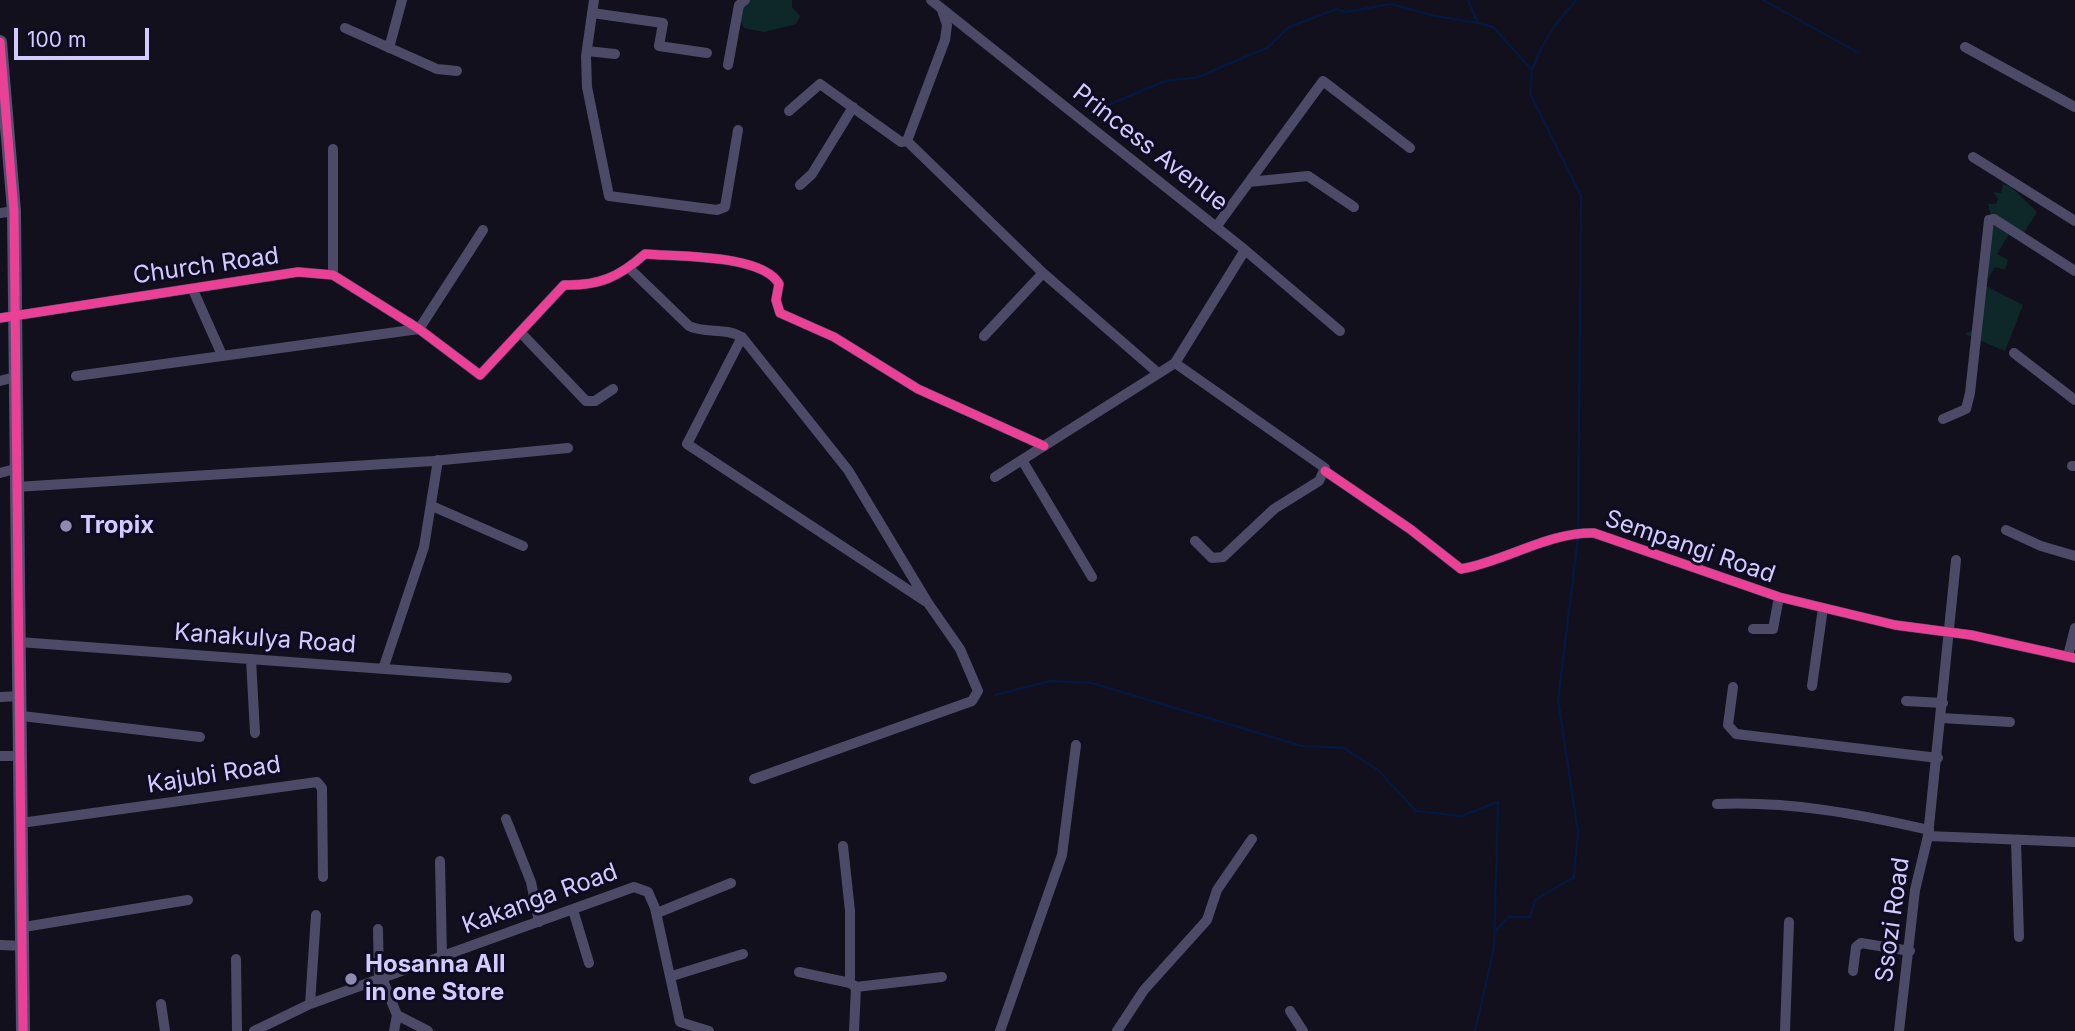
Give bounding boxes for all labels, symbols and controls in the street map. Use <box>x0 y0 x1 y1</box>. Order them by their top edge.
scale bar <box>18 14 152 58</box>
text: 100 m <box>27 27 86 52</box>
street label: Princess Avenue <box>1067 79 1233 217</box>
street label: Church Road <box>131 242 281 290</box>
street label: Sempangi Road <box>1601 504 1779 590</box>
place label: Tropix <box>80 512 154 540</box>
marker: Tropix <box>58 518 74 534</box>
street label: Kanakulya Road <box>173 618 357 660</box>
street label: Kajubi Road <box>145 750 283 800</box>
street label: Ssozi Road <box>1870 856 1916 984</box>
street label: Kakanga Road <box>458 858 622 940</box>
place label: Hosanna All in one Store <box>365 951 505 1007</box>
marker: Hosanna All in one Store <box>343 971 359 987</box>

